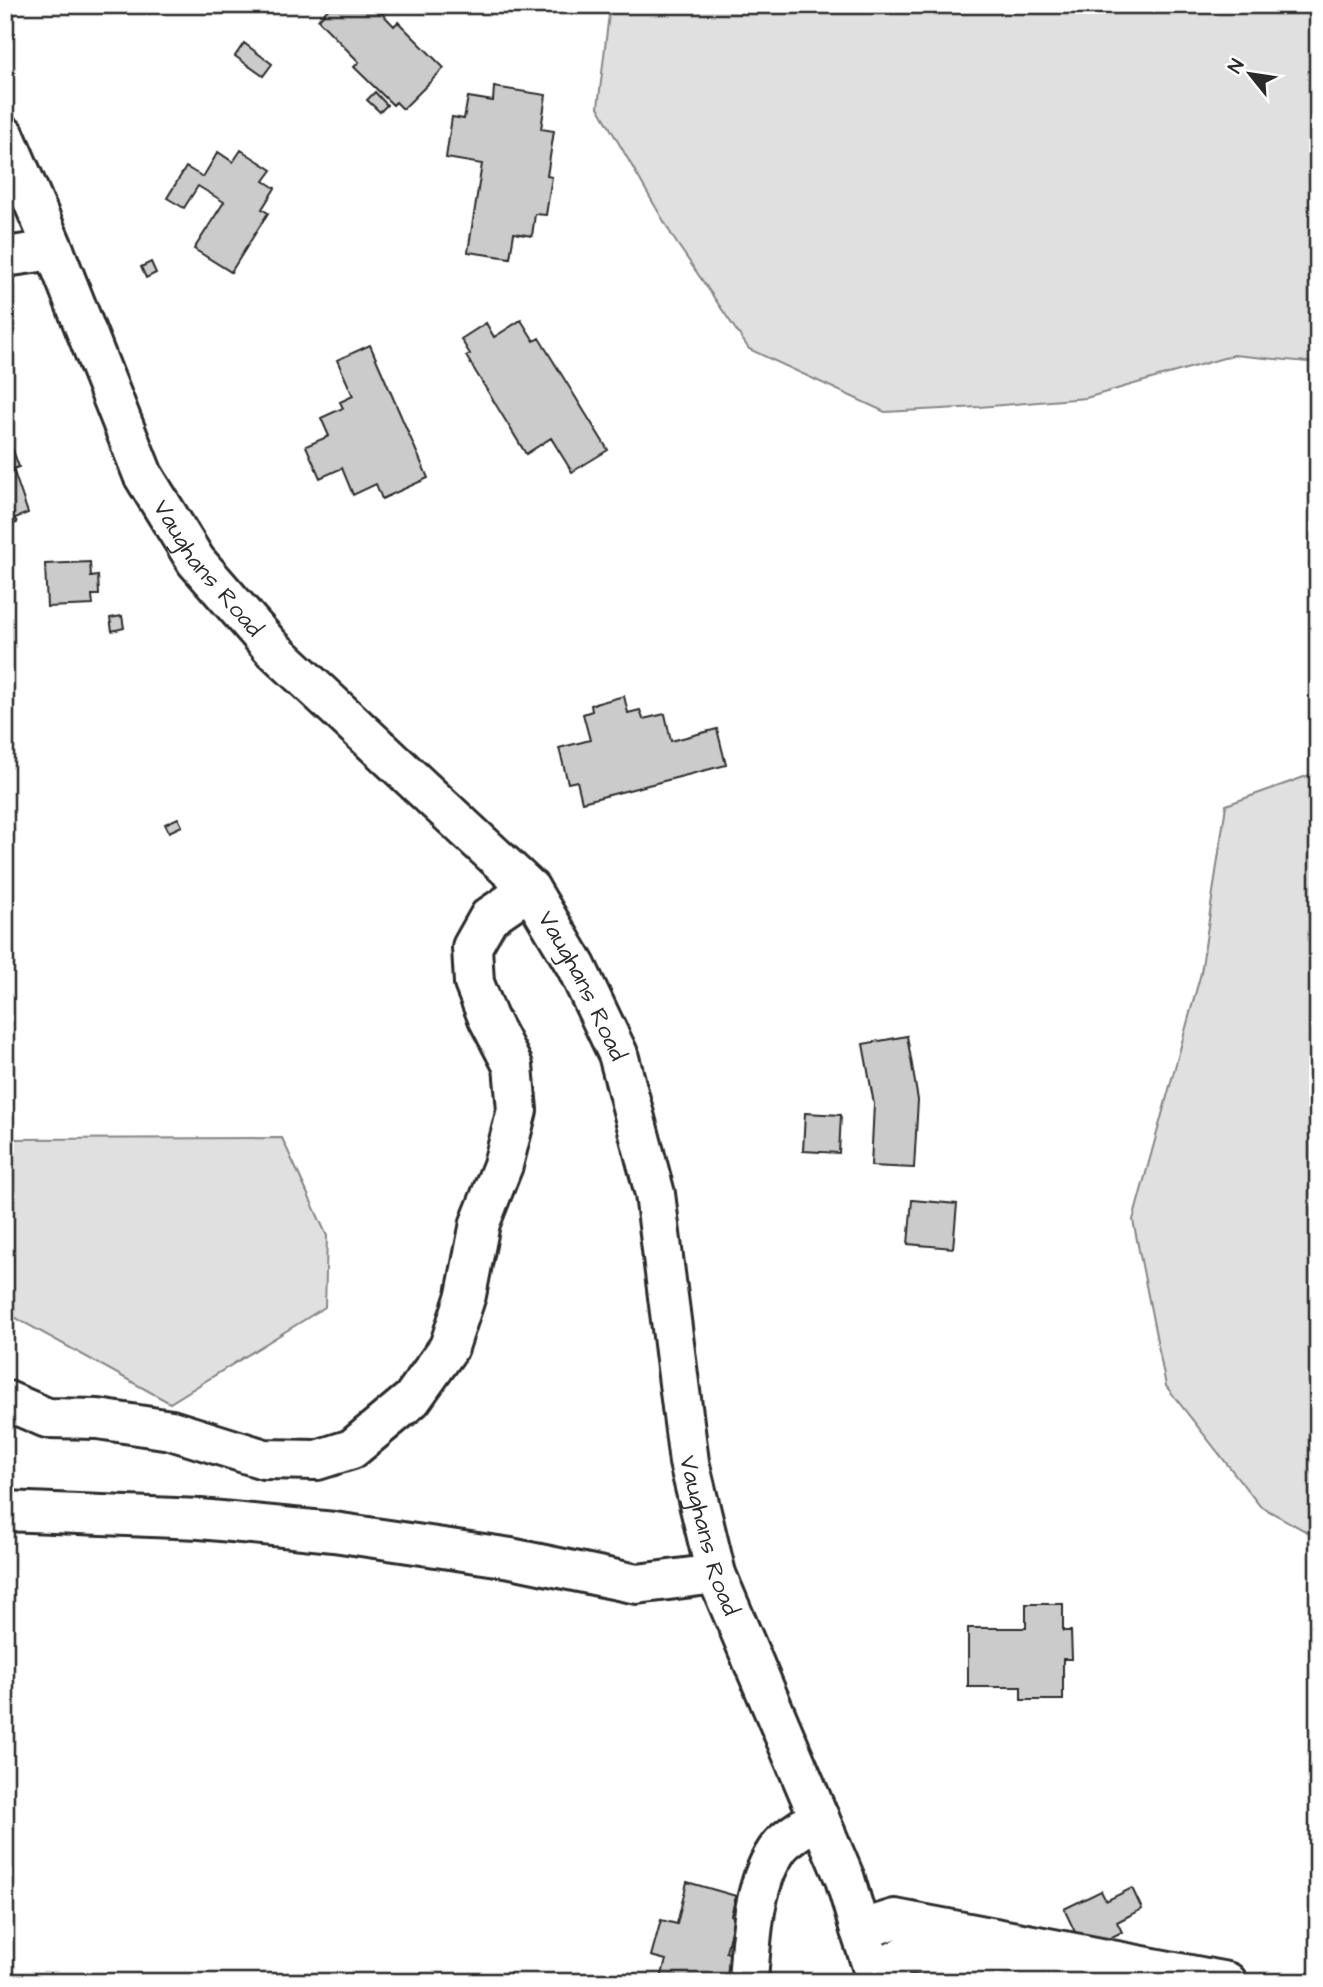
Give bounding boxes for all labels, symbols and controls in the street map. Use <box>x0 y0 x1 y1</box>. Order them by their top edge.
north arrow <box>1214 38 1284 108</box>
text: N <box>1222 54 1251 78</box>
street label: Vaughans Road <box>144 493 271 645</box>
street label: Vaughans Road <box>529 905 635 1067</box>
street label: Vaughans Road <box>670 1452 748 1621</box>

